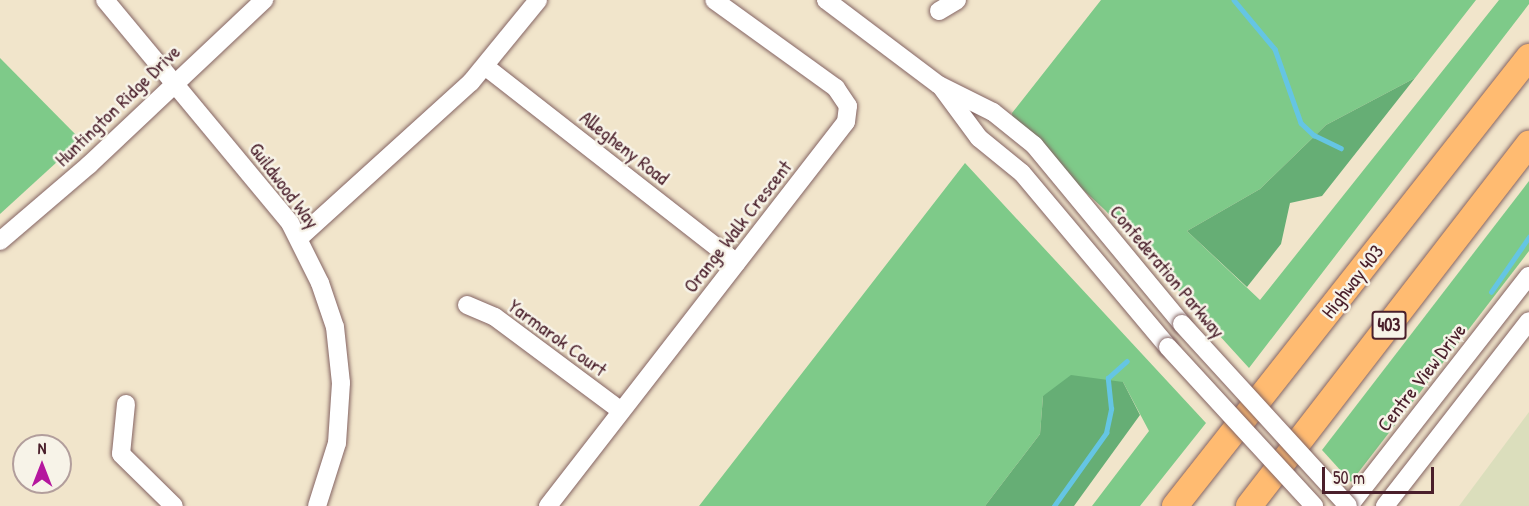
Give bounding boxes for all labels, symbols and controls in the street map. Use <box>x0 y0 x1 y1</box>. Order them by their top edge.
street label: Huntington Ridge Drive <box>49 39 185 171</box>
street label: Allegheny Road <box>576 105 674 189</box>
street label: Guildwood Way <box>245 137 325 233</box>
street label: Orange Walk Crescent <box>678 155 796 297</box>
street label: Confederation Parkway <box>1105 199 1231 343</box>
street label: Highway 403 <box>1316 239 1388 323</box>
street label: Yarmarok Court <box>504 293 612 381</box>
road number: 403 <box>1371 310 1407 340</box>
street label: Centre View Drive <box>1371 318 1471 436</box>
north arrow <box>12 434 72 494</box>
text: N <box>38 437 46 459</box>
scale bar <box>1325 455 1438 493</box>
text: 50 m <box>1333 465 1365 490</box>

